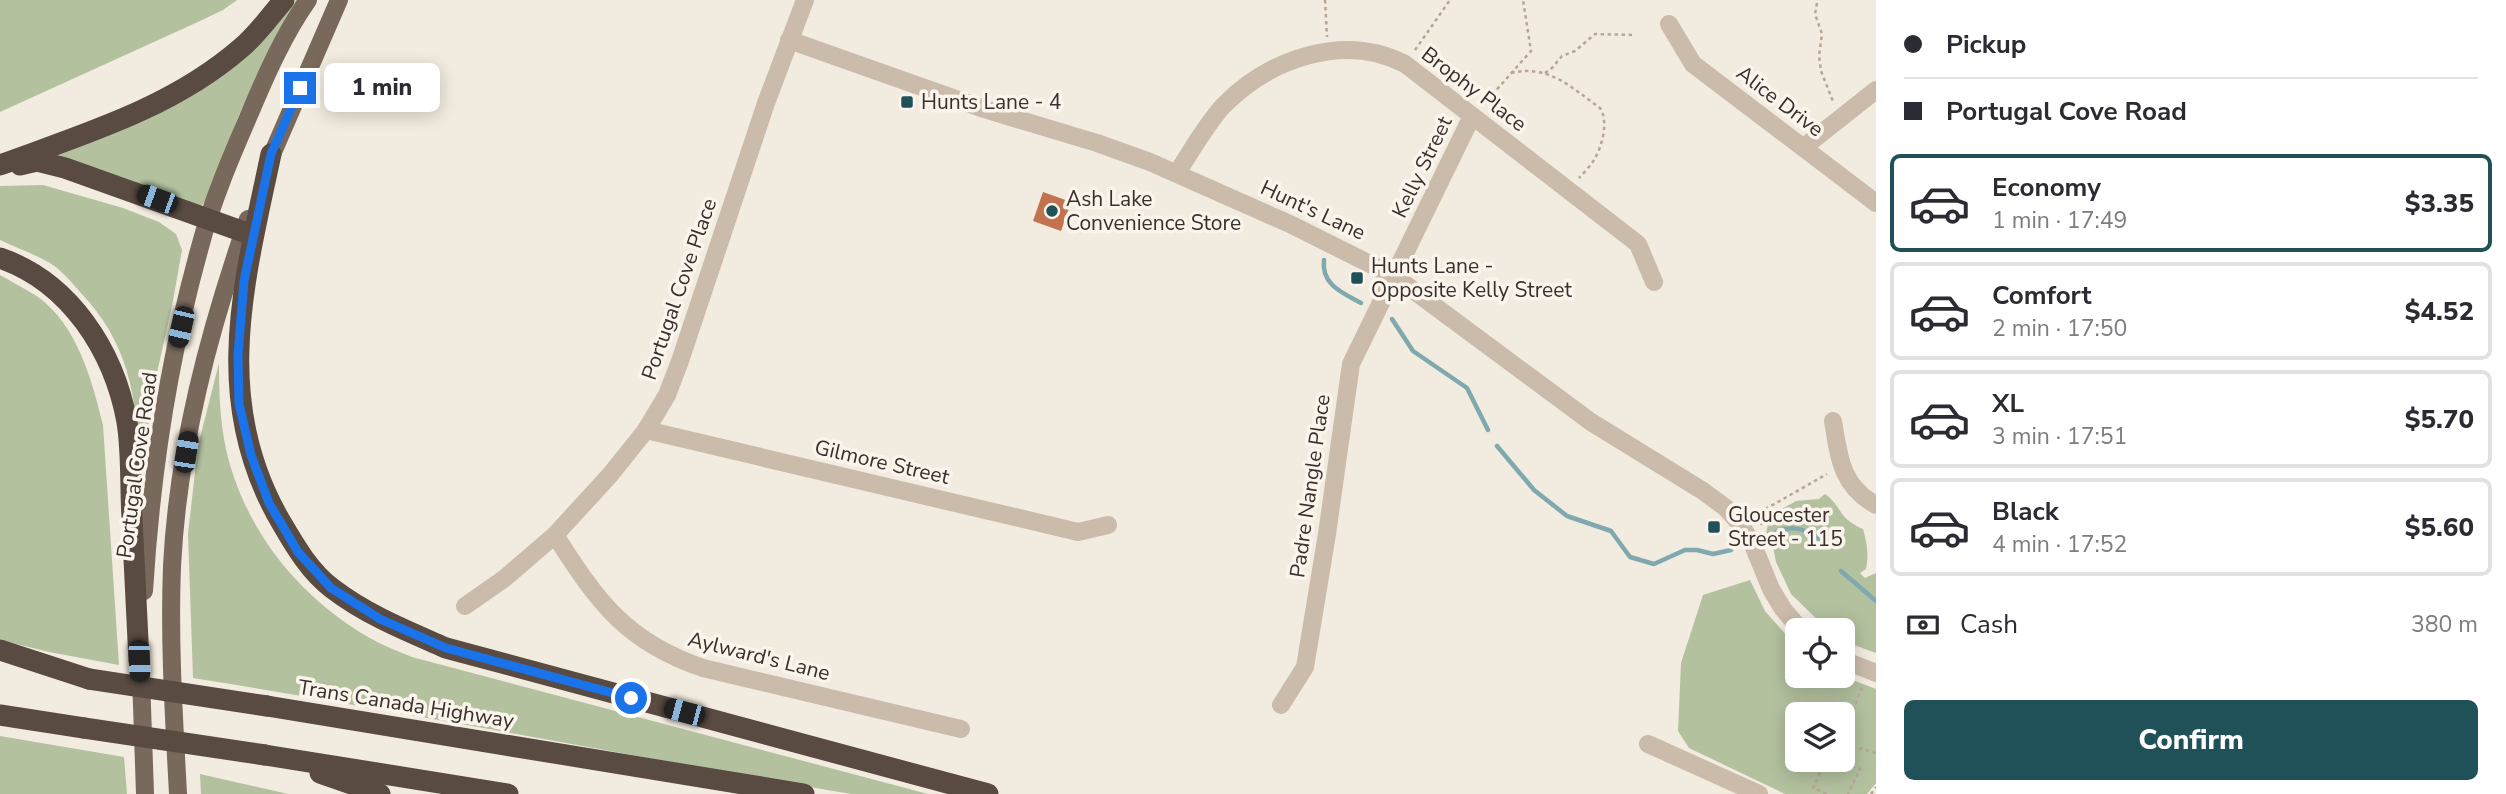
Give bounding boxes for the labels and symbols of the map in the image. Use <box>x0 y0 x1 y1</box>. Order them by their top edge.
street label: Brophy Place <box>1416 40 1532 138</box>
street label: Alice Drive <box>1731 59 1829 143</box>
callout: 1 min <box>324 64 440 112</box>
route end <box>284 72 316 104</box>
place label: Hunts Lane - 4 <box>921 88 1061 116</box>
marker: Hunts Lane - 4 <box>899 94 915 110</box>
street label: Kelly Street <box>1385 111 1459 222</box>
street label: Hunt's Lane <box>1256 173 1370 247</box>
car <box>134 182 181 216</box>
place label: Ash Lake Convenience Store <box>1066 185 1241 237</box>
street label: Portugal Cove Place <box>635 195 723 383</box>
marker: Ash Lake Convenience Store <box>1044 203 1060 219</box>
place label: Hunts Lane - Opposite Kelly Street <box>1371 252 1572 304</box>
marker: Hunts Lane - Opposite Kelly Street <box>1349 270 1365 286</box>
car <box>167 304 196 350</box>
street label: Portugal Cove Road <box>110 370 164 560</box>
street label: Padre Nangle Place <box>1283 392 1337 580</box>
car <box>173 430 200 474</box>
street label: Gilmore Street <box>812 433 953 491</box>
place label: Gloucester Street - 115 <box>1728 501 1843 553</box>
marker: Gloucester Street - 115 <box>1706 519 1722 535</box>
street label: Aylward's Lane <box>685 625 833 687</box>
car <box>128 640 151 682</box>
street label: Trans Canada Highway <box>296 673 516 735</box>
route start <box>615 682 647 714</box>
car <box>661 696 708 728</box>

